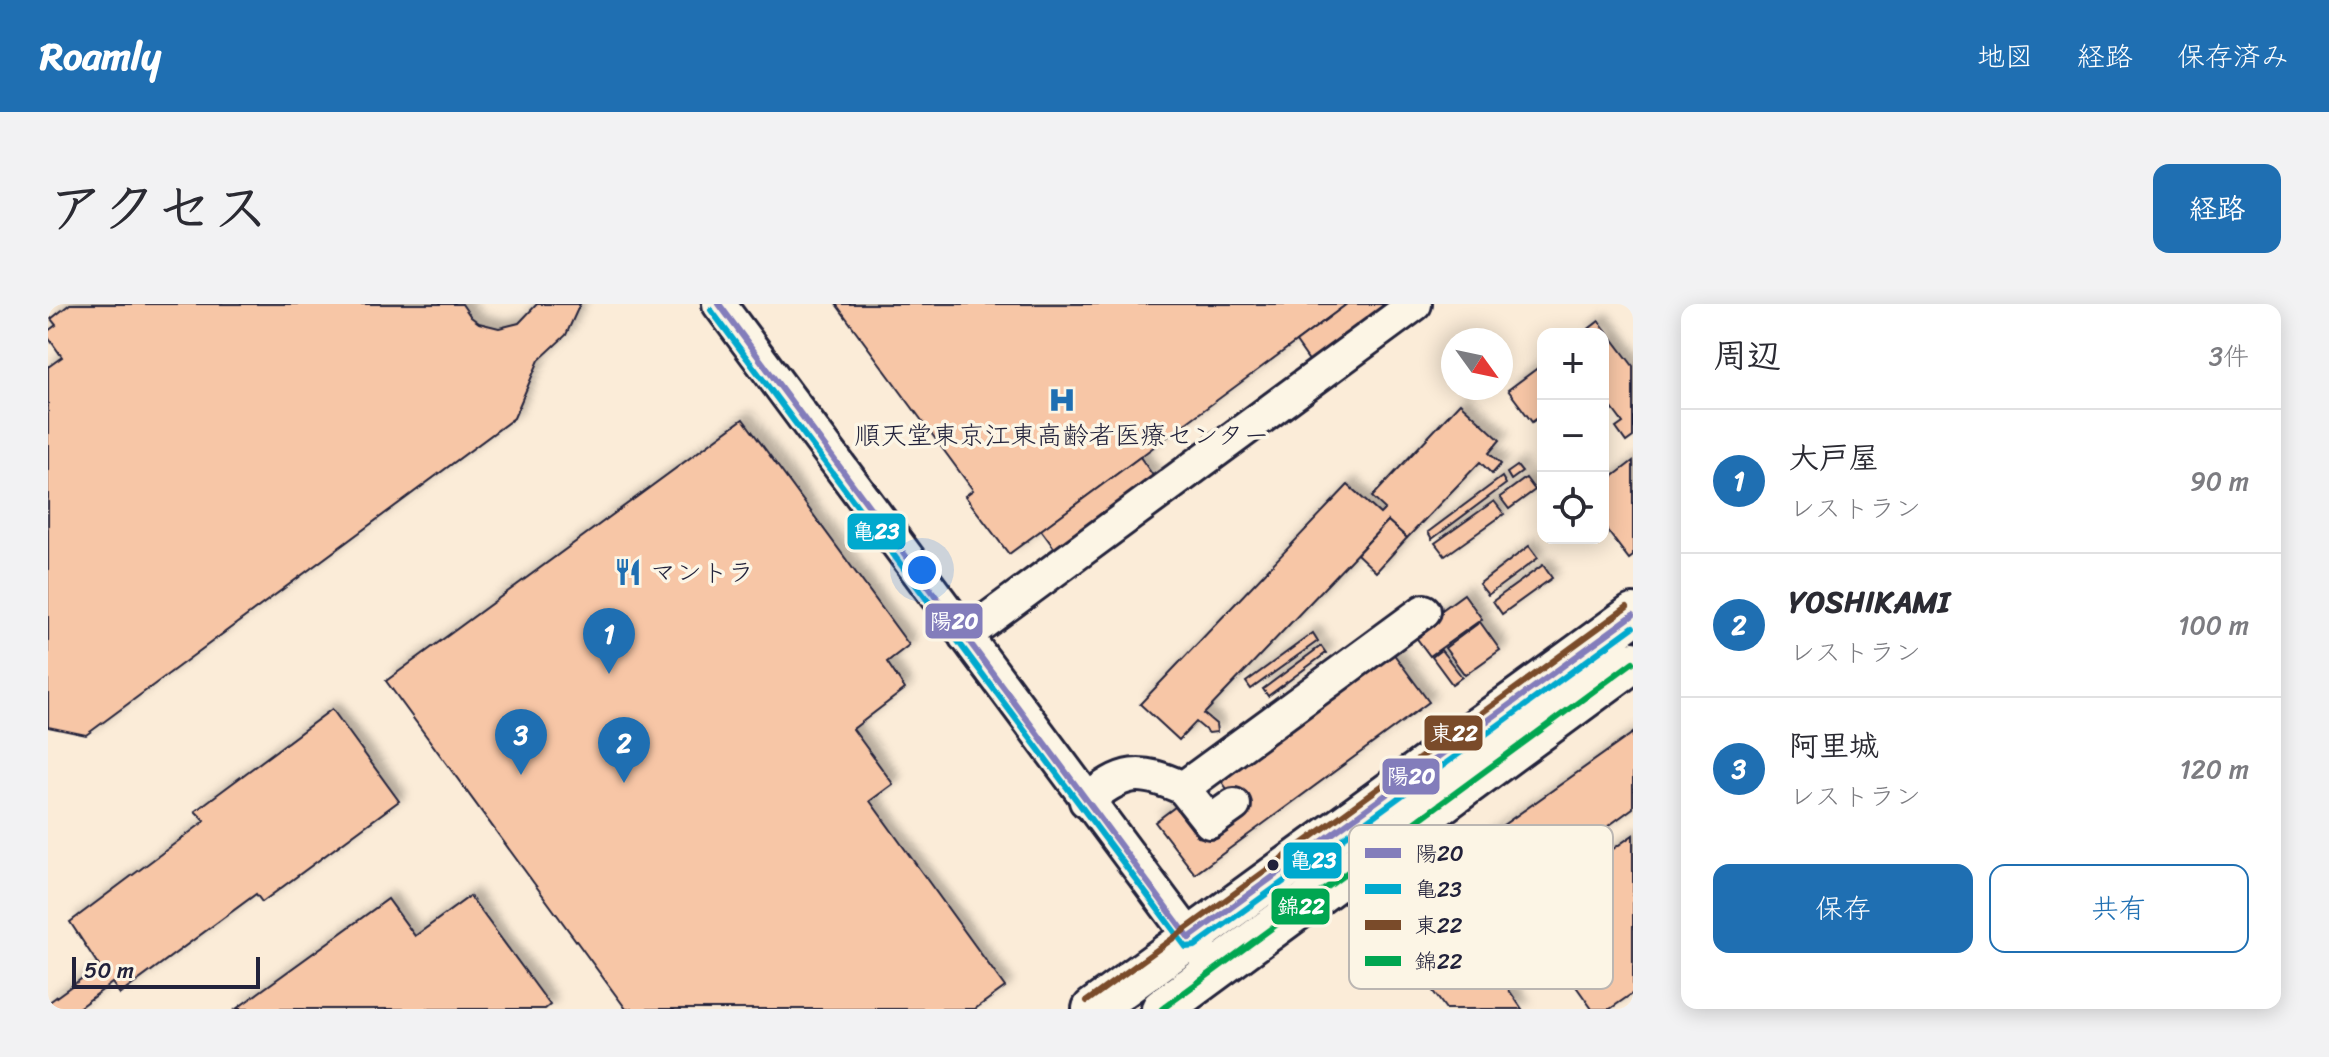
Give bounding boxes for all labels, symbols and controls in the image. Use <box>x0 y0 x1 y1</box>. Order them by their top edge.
text: Roamly <box>40 23 161 90</box>
text: 地図 <box>1977 32 2033 81</box>
text: 経路 <box>2077 32 2133 81</box>
text: 保存済み <box>2177 32 2289 81</box>
text: アクセス <box>48 159 269 258</box>
button: 経路 <box>2153 164 2281 253</box>
text: 周辺 <box>1713 326 1781 386</box>
north arrow <box>1441 328 1513 400</box>
map controls <box>1537 328 1609 544</box>
button: + <box>1537 328 1609 400</box>
text: 3件 <box>2209 333 2249 379</box>
hospital icon: 順天堂東京江東高齢者医療センター <box>1047 385 1077 415</box>
button: − <box>1537 400 1609 472</box>
place label: 順天堂東京江東高齢者医療センター <box>855 412 1269 458</box>
text: 大戸屋 <box>1789 431 1879 485</box>
text: 1 <box>1733 458 1745 504</box>
text: 90 m <box>2190 458 2249 504</box>
button: locate <box>1537 472 1609 544</box>
text: レストラン <box>1789 485 1921 531</box>
line badge: 亀23 <box>846 512 907 551</box>
text: 亀23 <box>853 512 899 551</box>
place label: マントラ <box>650 549 754 595</box>
your location <box>902 550 942 590</box>
restaurant icon: マントラ <box>613 557 643 587</box>
text: YOSHIKAMI <box>1789 575 1950 629</box>
line badge: 陽20 <box>924 602 984 640</box>
text: 陽20 <box>930 602 978 641</box>
text: 2 <box>1731 602 1747 648</box>
text: 100 m <box>2178 602 2249 648</box>
pin: 1 <box>583 608 635 674</box>
text: レストラン <box>1789 629 1921 675</box>
pin: 3 <box>495 709 547 775</box>
line badge: 東22 <box>1423 714 1484 752</box>
text: 東22 <box>1430 714 1478 753</box>
pin: 2 <box>598 717 650 783</box>
text: 阿里城 <box>1789 719 1879 773</box>
text: 3 <box>1732 746 1746 792</box>
text: 120 m <box>2180 746 2249 792</box>
line badge: 陽20 <box>1381 757 1441 796</box>
text: 陽20 <box>1387 757 1435 796</box>
text: レストラン <box>1789 773 1921 819</box>
legend <box>1349 825 1613 989</box>
text: 陽20 <box>1415 834 1464 873</box>
line badge: 亀23 <box>1282 841 1343 880</box>
text: 亀23 <box>1290 841 1336 880</box>
unlabelled marker <box>1265 857 1281 873</box>
button: 保存 <box>1713 864 1973 953</box>
button: 共有 <box>1989 864 2249 953</box>
text: 亀23 <box>1415 870 1462 909</box>
line badge: 錦22 <box>1270 887 1331 926</box>
text: 錦22 <box>1277 887 1325 926</box>
text: 東22 <box>1415 906 1463 945</box>
text: 錦22 <box>1415 942 1463 981</box>
text: 50 m <box>84 951 134 990</box>
scale bar <box>72 953 260 989</box>

